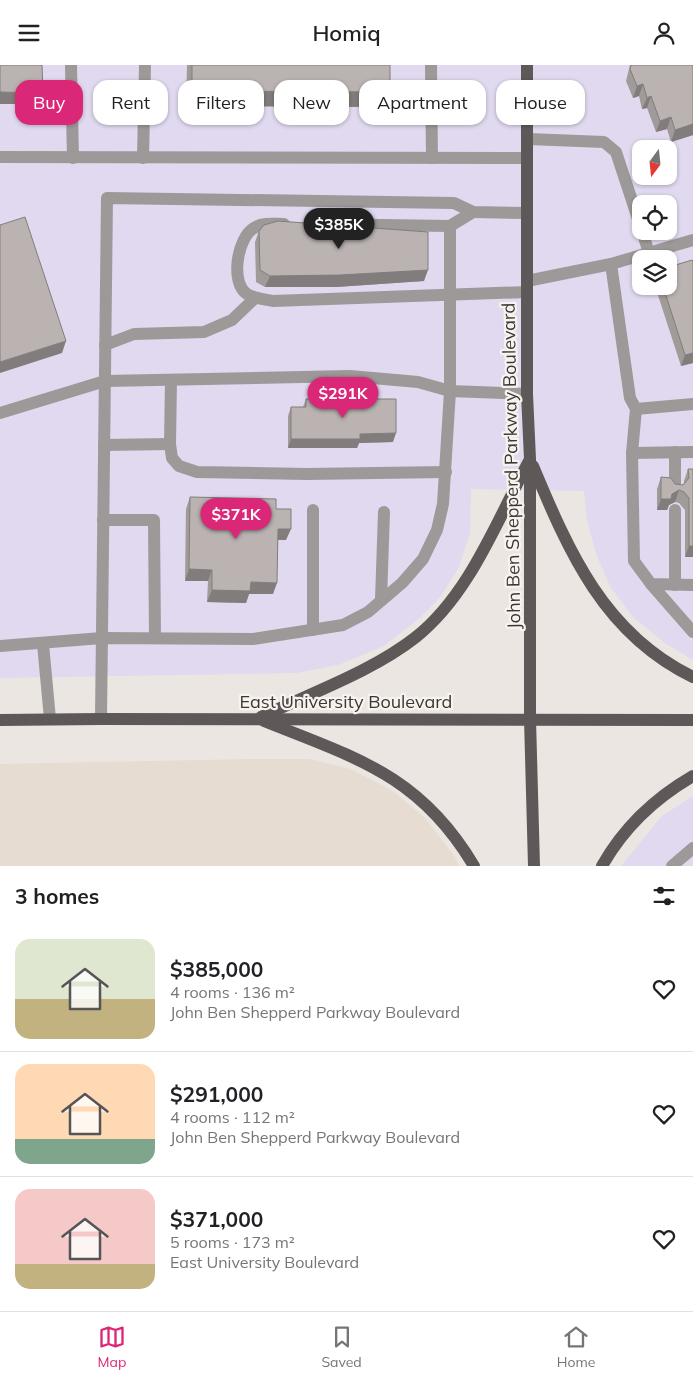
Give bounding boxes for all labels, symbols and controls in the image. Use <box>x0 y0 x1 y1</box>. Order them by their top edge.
icon: menu <box>15 19 43 47</box>
text: Homiq <box>312 19 381 47</box>
icon: person <box>650 19 678 47</box>
chip: Buy <box>15 80 83 125</box>
chip: Rent <box>93 80 168 125</box>
chip: Filters <box>178 80 264 125</box>
chip: New <box>274 80 349 125</box>
chip: Apartment <box>359 80 486 125</box>
chip: House <box>496 80 585 125</box>
north arrow <box>632 140 678 185</box>
map controls <box>632 140 677 295</box>
button: locate <box>632 195 677 240</box>
pin: $385K <box>304 207 374 250</box>
text: $385K <box>314 214 364 234</box>
button: layers <box>632 250 677 295</box>
street label: John Ben Shepperd Parkway Boulevard <box>497 303 525 629</box>
pin: $291K <box>308 377 378 419</box>
text: $291K <box>318 383 368 403</box>
pin: $371K <box>201 497 271 540</box>
text: $371K <box>211 504 261 524</box>
street label: East University Boulevard <box>240 690 452 713</box>
icon: filters <box>650 882 678 910</box>
text: 3 homes <box>15 883 99 909</box>
text: $385,000 <box>170 956 263 982</box>
icon: home <box>55 959 115 1019</box>
icon: heart <box>650 975 678 1003</box>
text: 4 rooms · 136 m² <box>170 982 295 1002</box>
text: John Ben Shepperd Parkway Boulevard <box>170 1002 460 1022</box>
text: $291,000 <box>170 1081 263 1107</box>
icon: home <box>55 1084 115 1144</box>
icon: heart <box>650 1100 678 1128</box>
text: 4 rooms · 112 m² <box>170 1107 295 1127</box>
text: John Ben Shepperd Parkway Boulevard <box>170 1127 460 1147</box>
text: $371,000 <box>170 1206 263 1232</box>
icon: home <box>55 1209 115 1269</box>
icon: heart <box>650 1225 678 1253</box>
text: 5 rooms · 173 m² <box>170 1232 295 1252</box>
text: East University Boulevard <box>170 1252 359 1272</box>
tab: Map <box>98 1323 126 1371</box>
tab: Saved <box>321 1323 362 1371</box>
tab: Home <box>557 1323 595 1371</box>

